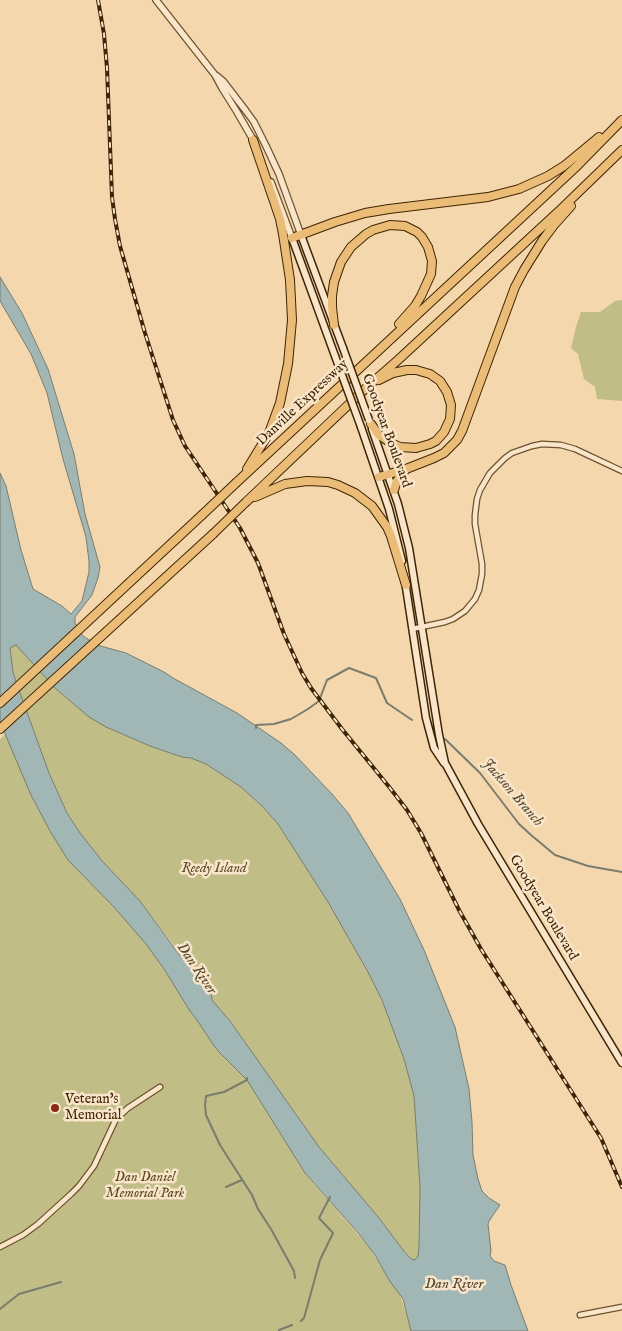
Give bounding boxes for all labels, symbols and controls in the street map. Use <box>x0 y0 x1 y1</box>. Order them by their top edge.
street label: Danville Expressway <box>254 356 352 450</box>
street label: Goodyear Boulevard <box>358 372 414 490</box>
water label: Jackson Branch <box>478 755 546 831</box>
street label: Goodyear Boulevard <box>505 852 581 964</box>
park label: Reedy Island <box>181 861 247 877</box>
water label: Dan River <box>172 940 220 998</box>
place label: Veteran's Memorial <box>65 1092 122 1124</box>
marker: Veteran's Memorial <box>49 1102 61 1114</box>
park label: Dan Daniel Memorial Park <box>106 1170 184 1202</box>
water label: Dan River <box>425 1276 483 1294</box>

